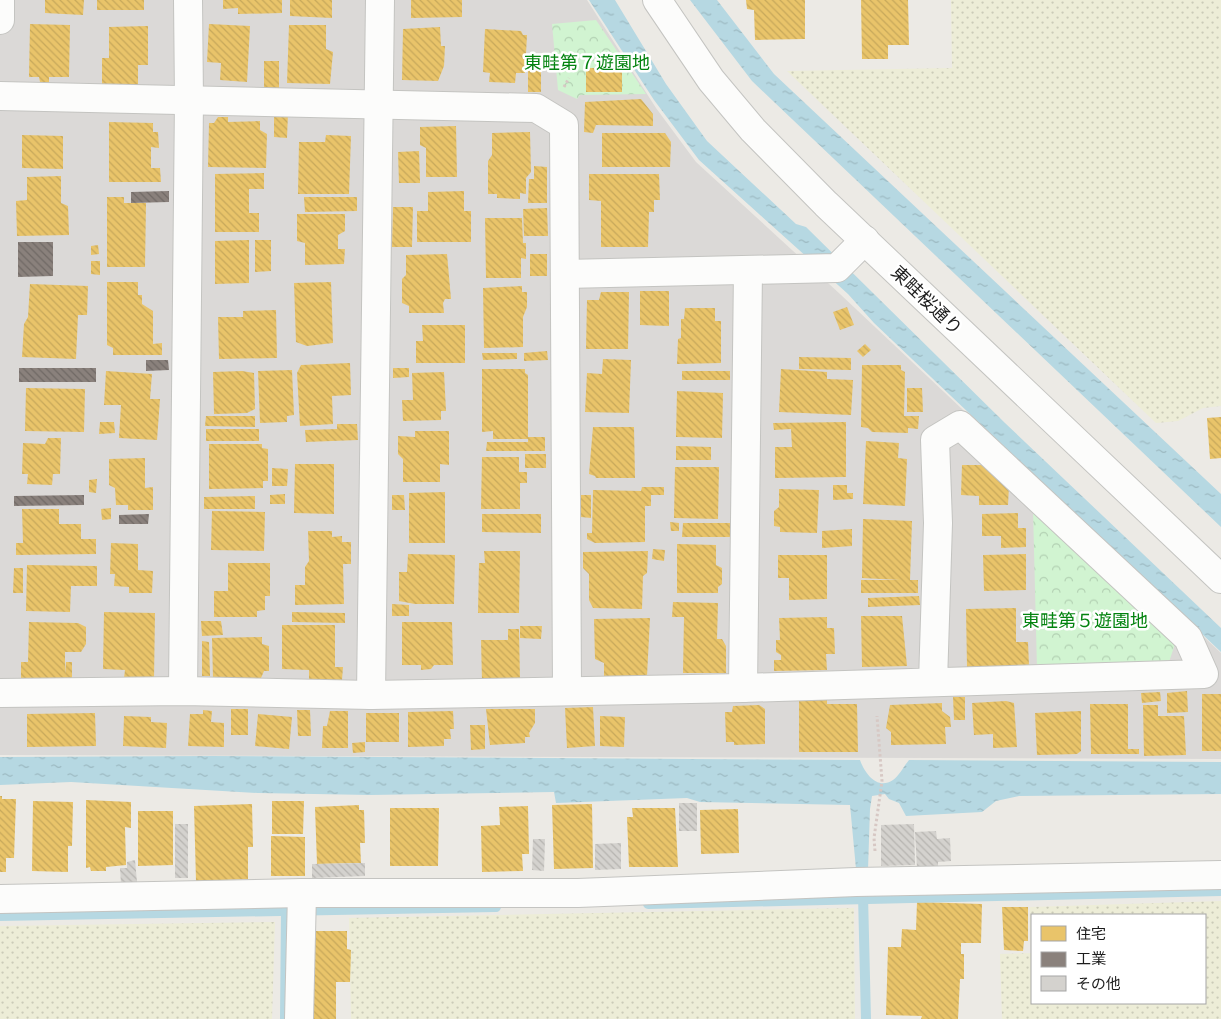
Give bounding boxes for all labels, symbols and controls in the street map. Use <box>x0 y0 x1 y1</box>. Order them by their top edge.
park label: 東畦第７遊園地 <box>524 52 650 73</box>
street label: 東畦桜通り <box>887 261 967 339</box>
park label: 東畦第５遊園地 <box>1022 610 1148 631</box>
legend <box>1031 914 1206 1004</box>
text: 住宅 <box>1076 925 1106 943</box>
text: 工業 <box>1076 950 1106 968</box>
text: その他 <box>1076 975 1121 993</box>

